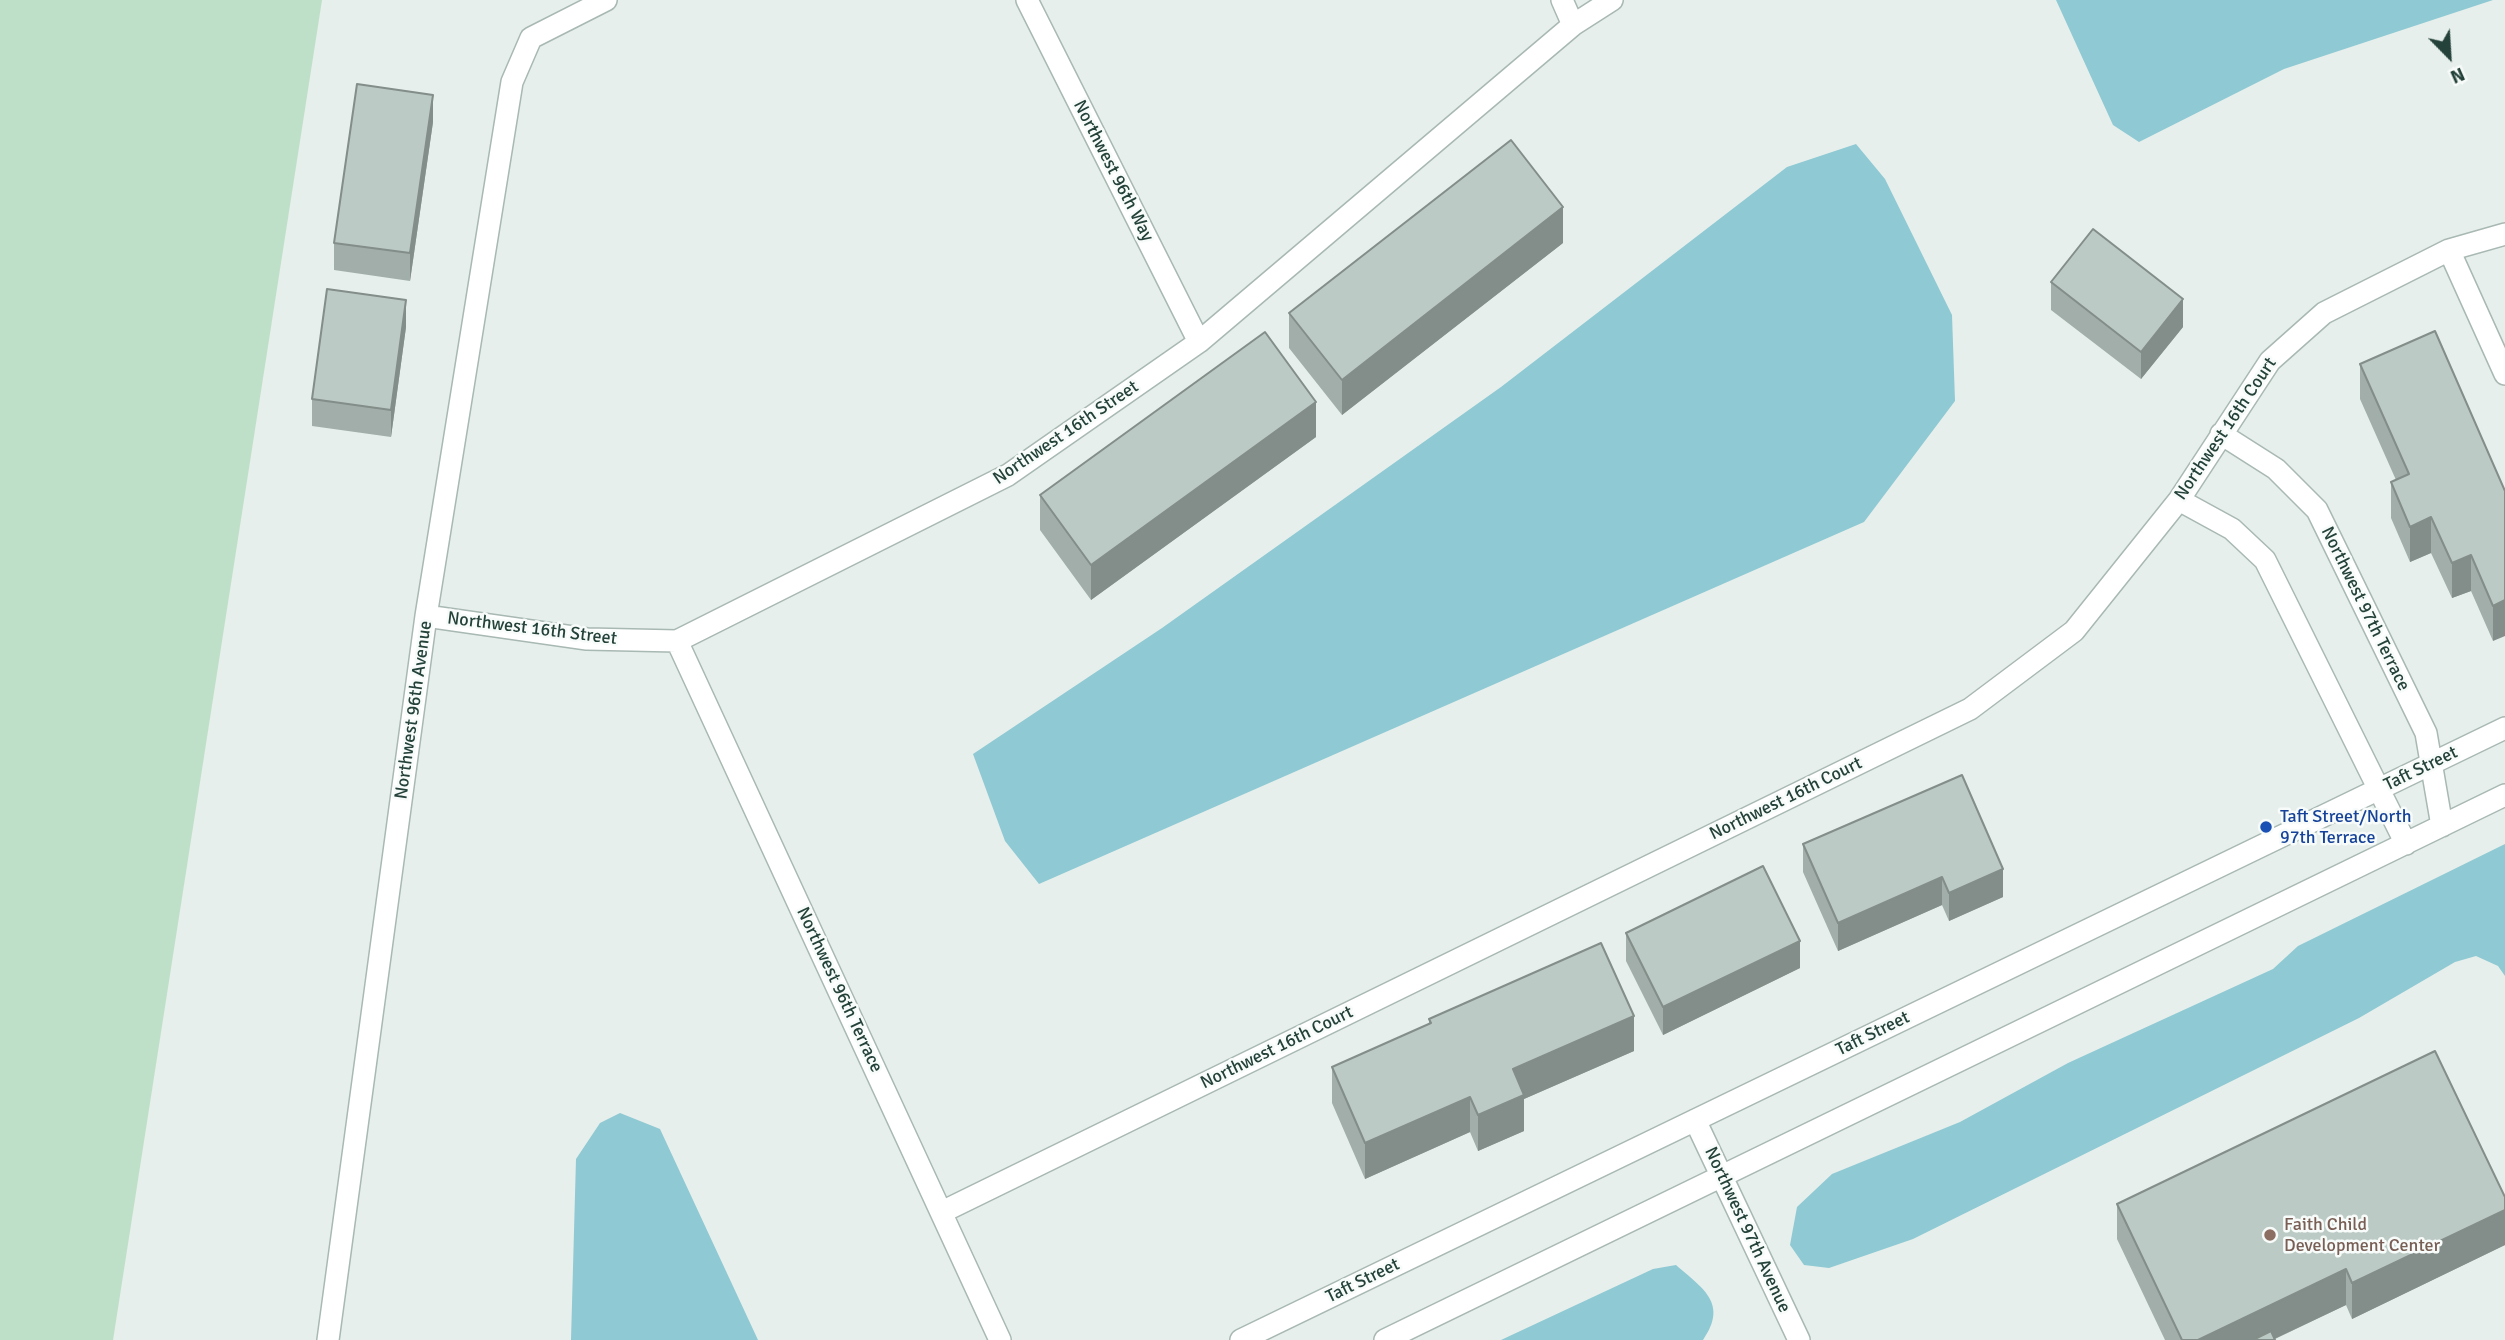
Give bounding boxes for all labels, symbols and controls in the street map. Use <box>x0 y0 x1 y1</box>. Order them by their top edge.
north arrow <box>2414 21 2484 91</box>
text: N <box>2447 62 2468 89</box>
street label: Northwest 96th Way <box>1068 97 1158 245</box>
street label: Northwest 16th Court <box>2170 354 2282 504</box>
street label: Northwest 16th Street <box>989 376 1143 490</box>
street label: Northwest 97th Terrace <box>2316 523 2414 695</box>
street label: Northwest 16th Street <box>446 608 618 650</box>
street label: Northwest 96th Avenue <box>391 619 437 801</box>
street label: Taft Street <box>2381 742 2461 796</box>
street label: Northwest 16th Court <box>1706 753 1866 845</box>
place label: Taft Street/North 97th Terrace <box>2280 806 2412 848</box>
marker: Taft Street/North 97th Terrace <box>2258 819 2274 835</box>
street label: Northwest 96th Terrace <box>791 904 887 1076</box>
street label: Northwest 16th Court <box>1197 1002 1357 1094</box>
street label: Taft Street <box>1833 1007 1913 1061</box>
street label: Northwest 97th Avenue <box>1699 1144 1795 1316</box>
place label: Faith Child Development Center <box>2284 1214 2440 1256</box>
marker: Faith Child Development Center <box>2262 1227 2278 1243</box>
street label: Taft Street <box>1323 1254 1403 1308</box>

